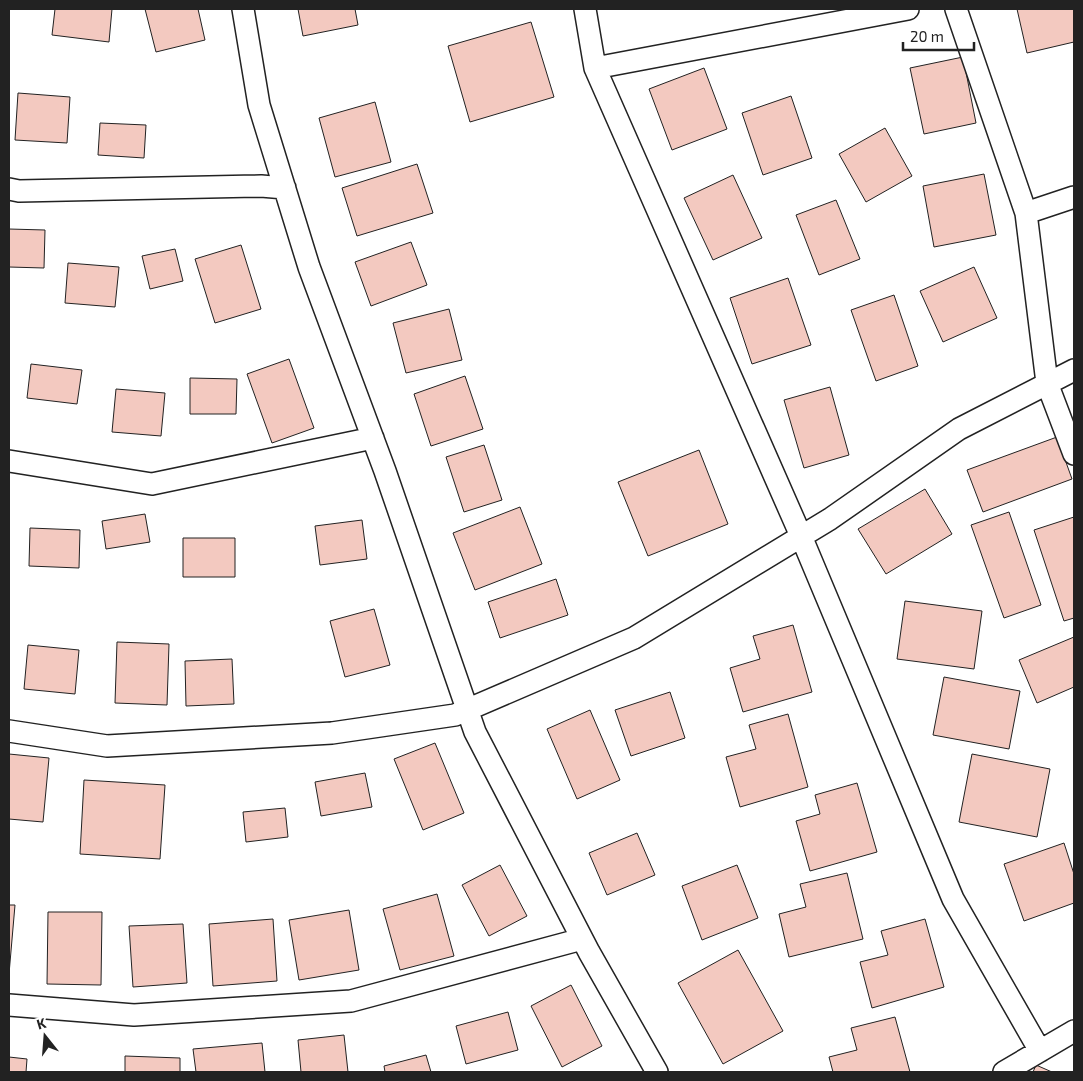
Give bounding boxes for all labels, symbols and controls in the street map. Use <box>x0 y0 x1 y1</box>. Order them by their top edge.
scale bar <box>903 20 974 52</box>
text: 20 m <box>910 27 944 45</box>
north arrow <box>20 1011 70 1061</box>
text: K <box>34 1014 48 1033</box>

